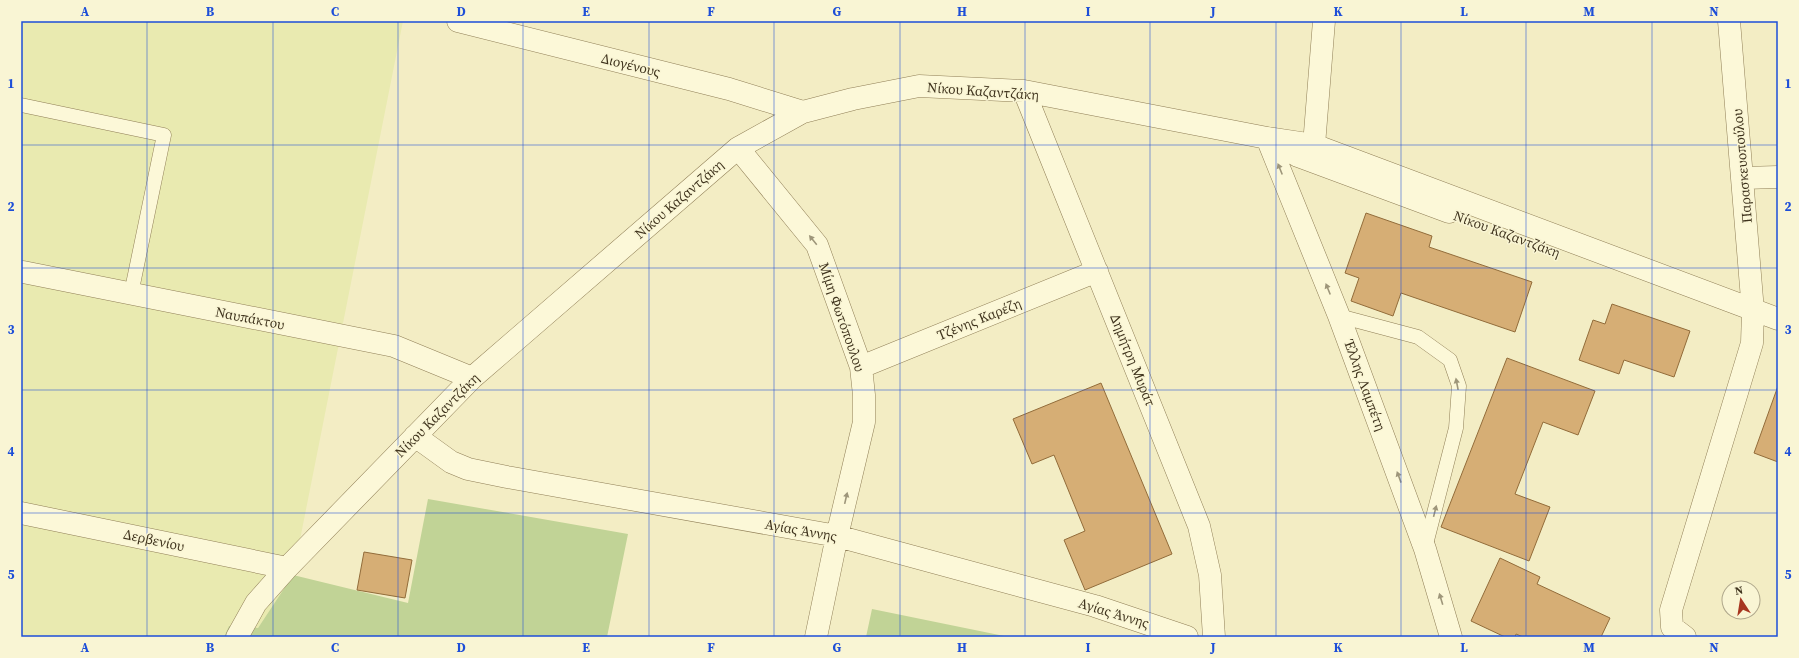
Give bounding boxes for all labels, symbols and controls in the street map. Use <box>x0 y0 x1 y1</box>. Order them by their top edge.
text: A <box>81 3 90 20</box>
text: B <box>206 3 215 20</box>
text: C <box>331 3 339 20</box>
text: D <box>456 3 466 20</box>
text: E <box>582 3 590 20</box>
text: F <box>707 3 715 20</box>
text: G <box>833 3 842 20</box>
text: H <box>957 3 967 20</box>
text: I <box>1085 3 1091 20</box>
text: J <box>1209 3 1216 20</box>
text: K <box>1333 3 1343 20</box>
text: L <box>1460 3 1468 20</box>
text: M <box>1583 3 1595 20</box>
text: N <box>1709 3 1719 20</box>
street label: Διογένους <box>599 48 663 82</box>
text: 1 <box>7 75 15 92</box>
text: 1 <box>1784 75 1792 92</box>
street label: Νίκου Καζαντζάκη <box>926 77 1040 105</box>
street label: Παρασκευοπούλου <box>1727 108 1757 224</box>
street label: Νίκου Καζαντζάκη <box>630 155 728 243</box>
one-way arrow <box>1276 162 1282 174</box>
text: 2 <box>7 198 15 215</box>
text: 2 <box>1784 198 1792 215</box>
street label: Νίκου Καζαντζάκη <box>1451 205 1563 263</box>
one-way arrow <box>808 234 817 245</box>
street label: Μίμη Φωτόπουλου <box>814 260 870 374</box>
one-way arrow <box>1325 283 1331 295</box>
street label: Τζένης Καρέζη <box>934 293 1024 345</box>
street label: Ναυπάκτου <box>214 302 286 334</box>
street label: Δημήτρη Μυράτ <box>1105 311 1161 409</box>
text: 3 <box>7 321 15 338</box>
text: 3 <box>1784 321 1792 338</box>
street label: Έλλης Λαμπέτη <box>1339 335 1391 434</box>
street label: Νίκου Καζαντζάκη <box>390 368 484 462</box>
one-way arrow <box>1454 378 1460 390</box>
text: 4 <box>7 443 15 460</box>
text: 4 <box>1784 443 1792 460</box>
one-way arrow <box>1395 470 1401 482</box>
one-way arrow <box>843 492 849 504</box>
one-way arrow <box>1432 505 1438 517</box>
street label: Αγίας Άννης <box>763 514 839 546</box>
street label: Δερβενίου <box>122 524 186 556</box>
text: 5 <box>7 566 15 583</box>
text: 5 <box>1784 566 1792 583</box>
north arrow <box>1721 580 1761 620</box>
text: N <box>1734 583 1745 599</box>
street label: Αγίας Άννης <box>1076 593 1152 633</box>
one-way arrow <box>1438 593 1444 605</box>
text: A <box>81 639 90 656</box>
text: B <box>206 639 215 656</box>
text: C <box>331 639 339 656</box>
text: D <box>456 639 466 656</box>
text: E <box>582 639 590 656</box>
text: F <box>707 639 715 656</box>
text: G <box>833 639 842 656</box>
text: H <box>957 639 967 656</box>
text: I <box>1085 639 1091 656</box>
text: J <box>1209 639 1216 656</box>
text: K <box>1333 639 1343 656</box>
text: L <box>1460 639 1468 656</box>
text: M <box>1583 639 1595 656</box>
text: N <box>1709 639 1719 656</box>

